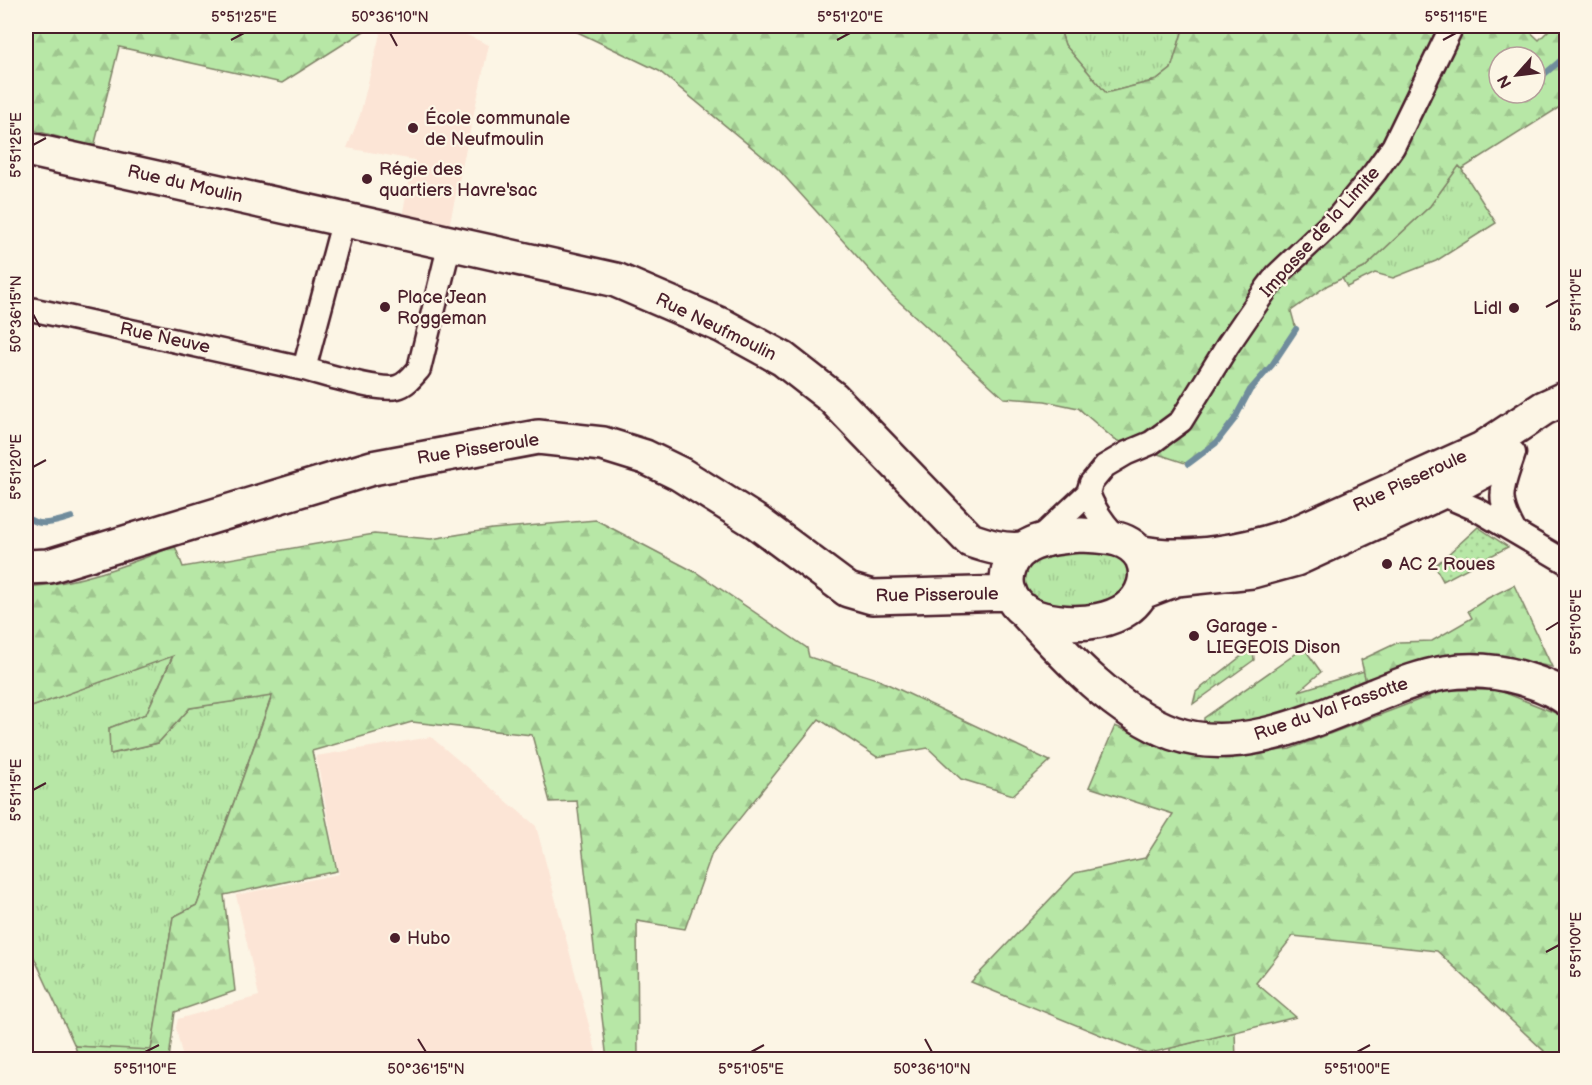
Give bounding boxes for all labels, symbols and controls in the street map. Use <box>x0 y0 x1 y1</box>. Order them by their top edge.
text: 5°51'25"E <box>211 8 277 27</box>
text: 50°36'10"N <box>351 8 429 27</box>
text: 5°51'20"E <box>817 8 883 27</box>
text: 5°51'15"E <box>1425 8 1488 27</box>
north arrow <box>1487 45 1547 105</box>
text: N <box>1494 72 1516 91</box>
place label: École communale de Neufmoulin <box>425 106 570 150</box>
text: 5°51'25"E <box>7 112 26 178</box>
marker: École communale de Neufmoulin <box>406 121 420 135</box>
place label: Régie des quartiers Havre'sac <box>379 159 537 201</box>
street label: Rue du Moulin <box>125 161 245 207</box>
street label: Impasse de la Limite <box>1256 162 1384 302</box>
marker: Régie des quartiers Havre'sac <box>360 172 374 186</box>
text: 5°51'10"E <box>1567 268 1586 332</box>
text: 50°36'15"N <box>7 275 26 353</box>
place label: Place Jean Roggeman <box>397 287 487 329</box>
street label: Rue Neufmoulin <box>652 289 780 365</box>
place label: Lidl <box>1473 298 1502 319</box>
marker: Place Jean Roggeman <box>378 300 392 314</box>
marker: Lidl <box>1507 301 1521 315</box>
street label: Rue Neuve <box>118 318 212 358</box>
street label: Rue Pisseroule <box>416 429 541 469</box>
text: 5°51'20"E <box>7 434 26 500</box>
street label: Rue Pisseroule <box>1350 445 1471 517</box>
place label: AC 2 Roues <box>1399 554 1495 575</box>
marker: AC 2 Roues <box>1380 557 1394 571</box>
street label: Rue Pisseroule <box>875 583 999 607</box>
text: 5°51'05"E <box>1567 589 1586 655</box>
place label: Garage - LIEGEOIS Dison <box>1206 616 1340 658</box>
marker: Garage - LIEGEOIS Dison <box>1187 629 1201 643</box>
street label: Rue du Val Fassotte <box>1251 673 1411 745</box>
text: 5°51'15"E <box>7 758 26 821</box>
text: 5°51'00"E <box>1567 912 1586 978</box>
place label: Hubo <box>407 928 451 949</box>
marker: Hubo <box>388 931 402 945</box>
text: 5°51'10"E <box>113 1060 177 1079</box>
text: 50°36'15"N <box>387 1060 465 1079</box>
text: 5°51'05"E <box>718 1060 784 1079</box>
text: 50°36'10"N <box>893 1060 971 1079</box>
text: 5°51'00"E <box>1324 1060 1390 1079</box>

